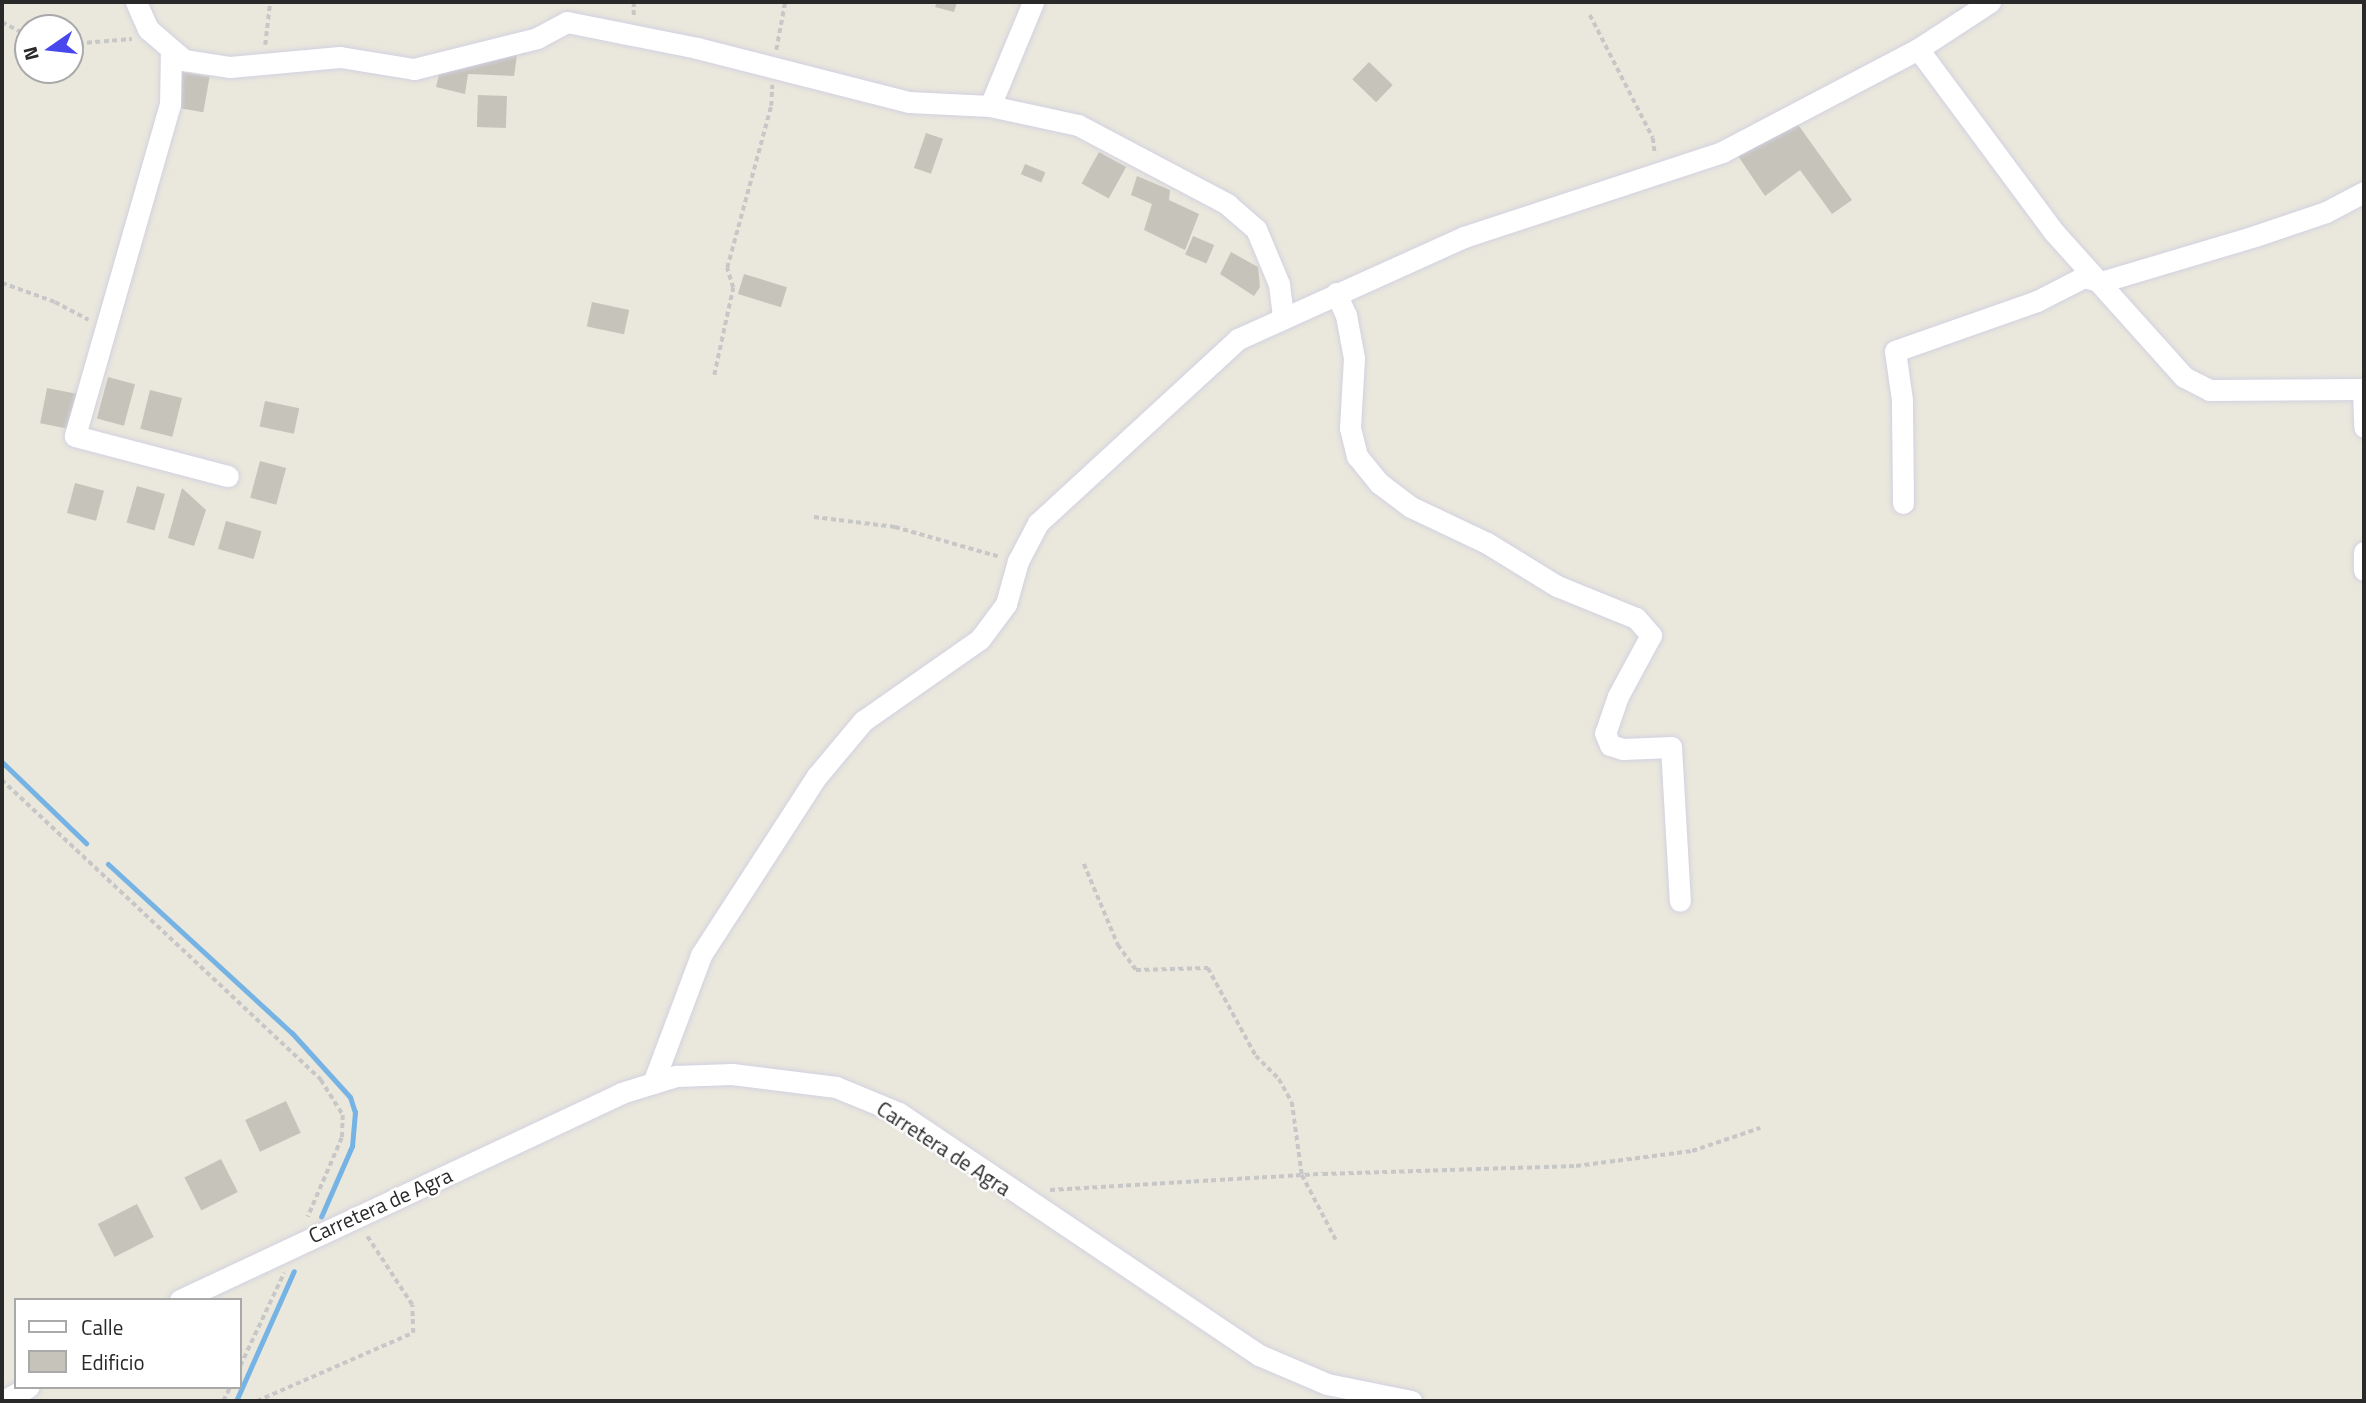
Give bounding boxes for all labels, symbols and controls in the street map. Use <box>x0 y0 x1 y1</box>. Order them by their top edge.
north arrow <box>14 14 84 84</box>
text: N <box>14 44 46 64</box>
street label: Carretera de Agra <box>872 1095 1016 1201</box>
street label: Carretera de Agra <box>304 1162 456 1248</box>
legend <box>14 1298 242 1389</box>
text: Calle <box>81 1311 123 1343</box>
text: Edificio <box>81 1346 145 1378</box>

